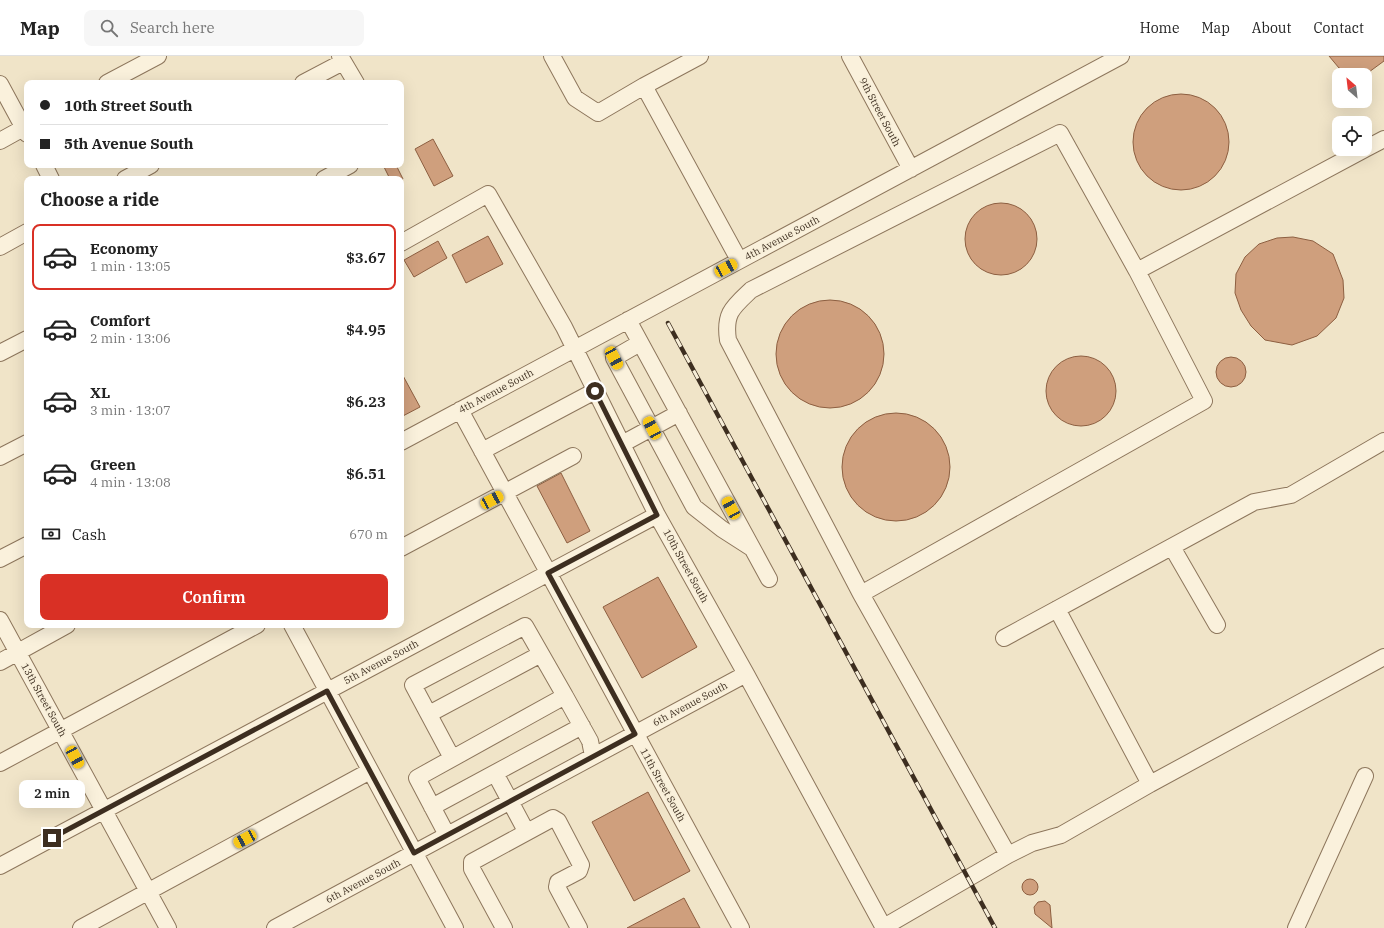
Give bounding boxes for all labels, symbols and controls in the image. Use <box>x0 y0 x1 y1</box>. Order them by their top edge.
search box <box>84 10 364 46</box>
text: Map <box>20 16 60 40</box>
icon: search <box>98 17 120 39</box>
text: Search here <box>130 18 214 37</box>
text: Home <box>1140 19 1179 37</box>
text: Map <box>1201 19 1230 37</box>
text: About <box>1252 19 1291 37</box>
text: Contact <box>1313 19 1364 37</box>
north arrow <box>1332 68 1372 108</box>
map controls <box>1332 68 1372 156</box>
street label: 9th Street South <box>856 75 904 149</box>
text: 10th Street South <box>64 96 193 115</box>
button: locate <box>1332 116 1372 156</box>
text: 5th Avenue South <box>64 134 193 153</box>
text: Choose a ride <box>40 188 159 211</box>
street label: 4th Avenue South <box>742 213 822 263</box>
icon: car <box>42 239 78 275</box>
text: Economy <box>90 239 158 258</box>
text: $3.67 <box>346 248 386 267</box>
car <box>713 257 739 279</box>
text: 1 min · 13:05 <box>90 258 171 275</box>
icon: car <box>42 311 78 347</box>
text: Comfort <box>90 311 150 330</box>
text: $4.95 <box>346 320 386 339</box>
text: 2 min · 13:06 <box>90 330 171 347</box>
car <box>603 345 625 371</box>
street label: 4th Avenue South <box>456 366 536 416</box>
route start <box>586 382 604 400</box>
icon: car <box>42 383 78 419</box>
text: XL <box>90 383 110 402</box>
text: $6.23 <box>346 392 386 411</box>
text: 3 min · 13:07 <box>90 402 171 419</box>
car <box>641 415 663 441</box>
icon: car <box>42 455 78 491</box>
text: Green <box>90 455 136 474</box>
text: $6.51 <box>346 464 386 483</box>
text: 4 min · 13:08 <box>90 474 171 491</box>
car <box>479 489 505 511</box>
car <box>720 495 742 521</box>
icon: cash <box>40 523 62 545</box>
text: Cash <box>72 525 106 544</box>
text: 670 m <box>349 526 388 543</box>
street label: 10th Street South <box>660 527 712 605</box>
button: Confirm <box>40 574 388 620</box>
street label: 5th Avenue South <box>341 637 421 687</box>
street label: 13th Street South <box>18 661 70 739</box>
street label: 6th Avenue South <box>650 679 730 729</box>
car <box>64 744 86 770</box>
street label: 11th Street South <box>637 746 689 824</box>
callout: 2 min <box>19 780 85 808</box>
text: 2 min <box>34 785 70 802</box>
car <box>232 828 258 850</box>
route end <box>43 829 61 847</box>
street label: 6th Avenue South <box>323 856 403 906</box>

